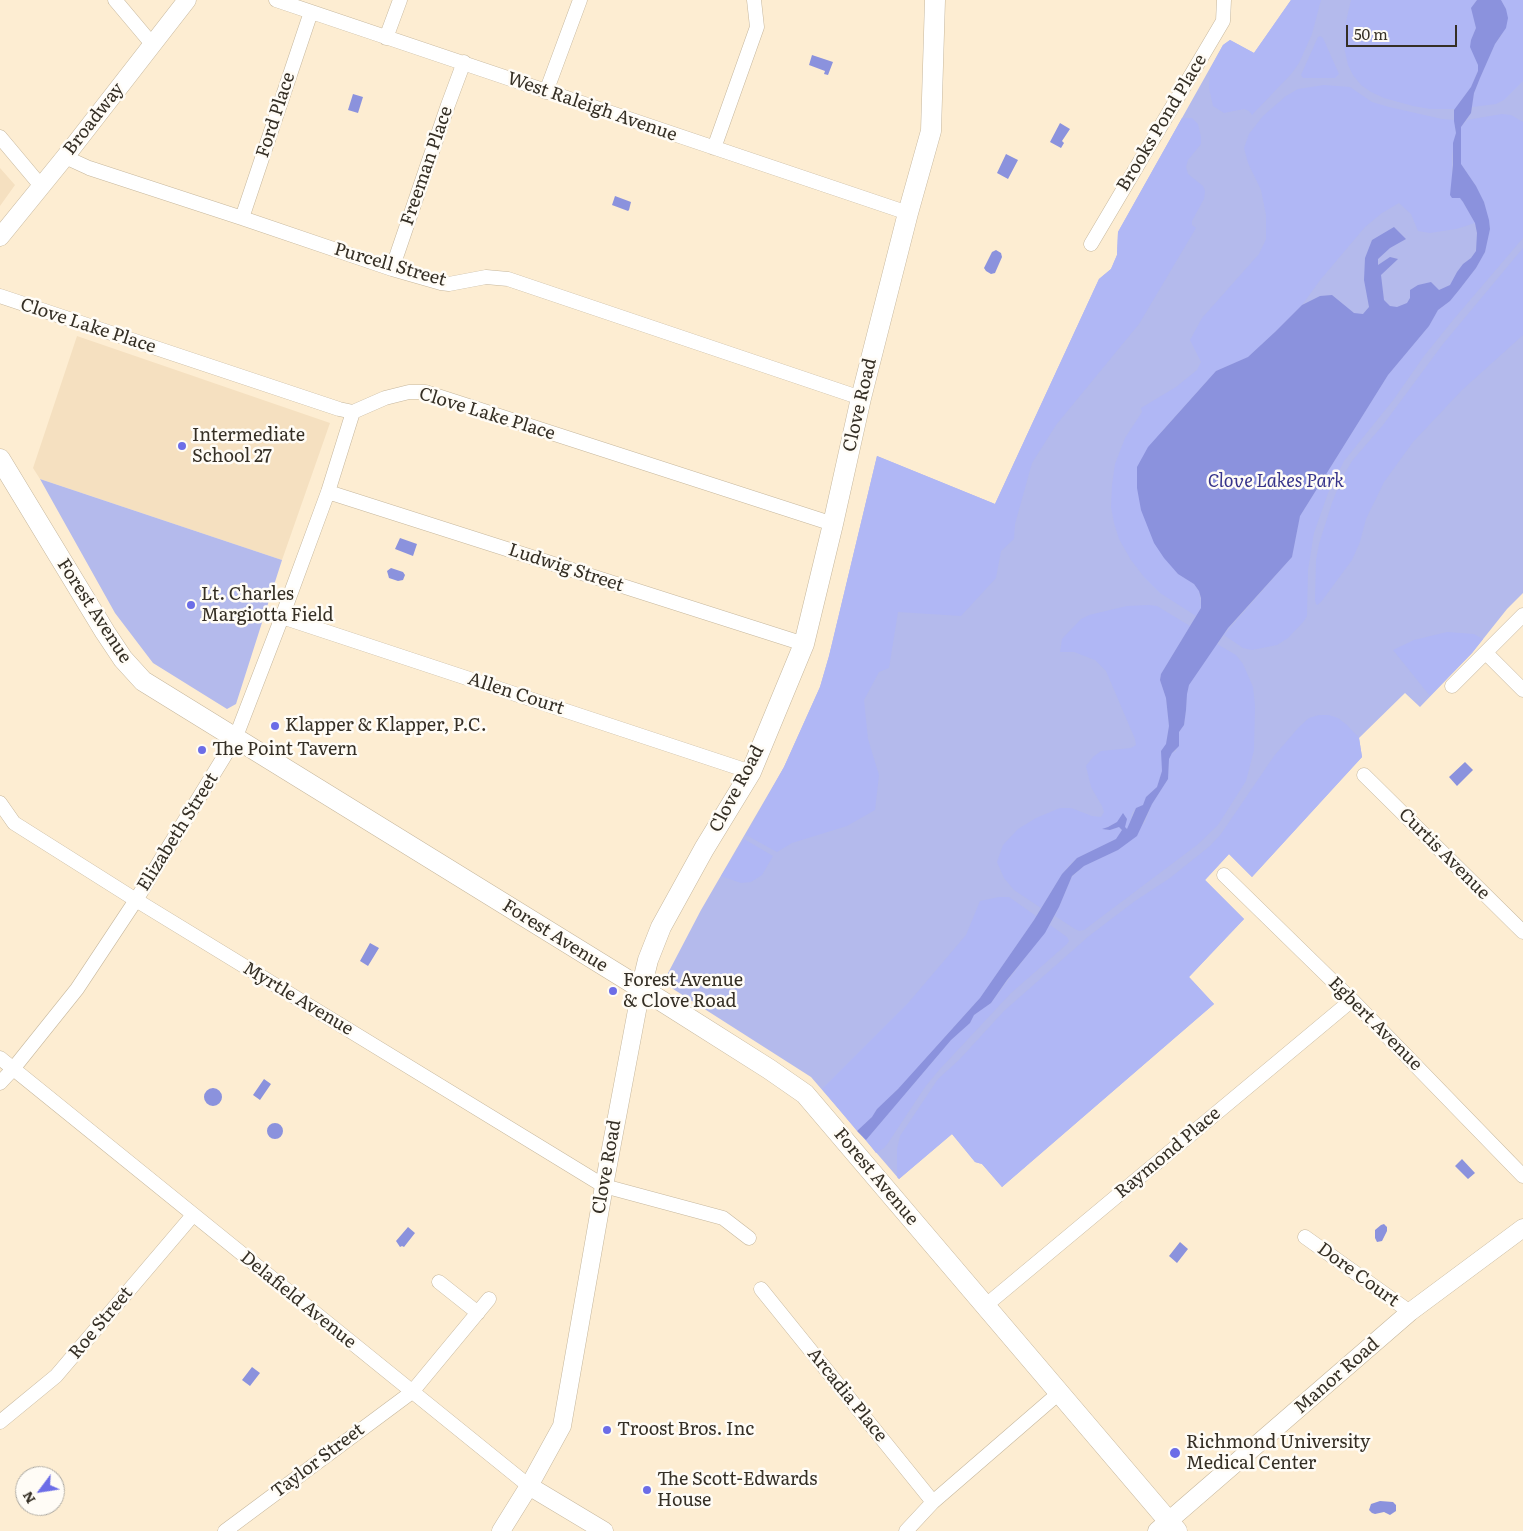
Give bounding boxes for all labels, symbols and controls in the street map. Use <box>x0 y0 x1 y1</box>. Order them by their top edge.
scale bar <box>1348 15 1459 47</box>
text: 50 m <box>1354 22 1388 45</box>
street label: Brooks Pond Place <box>1113 51 1211 195</box>
street label: West Raleigh Avenue <box>504 68 680 146</box>
street label: Ford Place <box>252 70 300 160</box>
street label: Broadway <box>59 79 129 159</box>
street label: Freeman Place <box>396 104 458 228</box>
street label: Purcell Street <box>331 239 449 291</box>
street label: Clove Lake Place <box>17 294 159 358</box>
street label: Clove Road <box>839 356 881 454</box>
street label: Clove Lake Place <box>416 383 558 445</box>
place label: Intermediate School 27 <box>192 425 305 468</box>
marker: Intermediate School 27 <box>176 440 188 452</box>
park label: Clove Lakes Park <box>1208 471 1344 493</box>
street label: Ludwig Street <box>506 539 626 597</box>
street label: Forest Avenue <box>52 555 136 667</box>
place label: Lt. Charles Margiotta Field <box>201 584 334 626</box>
marker: Lt. Charles Margiotta Field <box>185 599 197 611</box>
street label: Allen Court <box>465 668 567 720</box>
place label: Klapper & Klapper, P.C. <box>285 715 487 737</box>
marker: Klapper & Klapper, P.C. <box>269 720 281 732</box>
place label: The Point Tavern <box>212 739 357 761</box>
street label: Clove Road <box>705 742 769 836</box>
marker: The Point Tavern <box>196 744 208 756</box>
street label: Elizabeth Street <box>133 769 223 895</box>
street label: Curtis Avenue <box>1394 804 1494 904</box>
street label: Forest Avenue <box>498 895 612 977</box>
street label: Myrtle Avenue <box>239 958 357 1040</box>
place label: Forest Avenue & Clove Road <box>623 970 743 1012</box>
street label: Egbert Avenue <box>1324 973 1426 1075</box>
marker: Forest Avenue & Clove Road <box>607 985 619 997</box>
street label: Raymond Place <box>1111 1103 1225 1203</box>
street label: Clove Road <box>588 1118 626 1216</box>
street label: Forest Avenue <box>829 1124 923 1230</box>
street label: Dore Court <box>1313 1238 1403 1312</box>
street label: Delafield Avenue <box>236 1247 360 1353</box>
street label: Roe Street <box>65 1283 137 1363</box>
street label: Manor Road <box>1290 1333 1384 1419</box>
street label: Arcadia Place <box>802 1344 892 1446</box>
street label: Taylor Street <box>267 1419 369 1503</box>
place label: Troost Bros. Inc <box>617 1419 754 1441</box>
marker: Troost Bros. Inc <box>601 1424 613 1436</box>
place label: Richmond University Medical Center <box>1186 1432 1370 1475</box>
marker: Richmond University Medical Center <box>1168 1446 1182 1460</box>
north arrow <box>15 1466 65 1516</box>
place label: The Scott-Edwards House <box>657 1469 817 1512</box>
marker: The Scott-Edwards House <box>641 1484 653 1496</box>
text: N <box>16 1488 40 1508</box>

